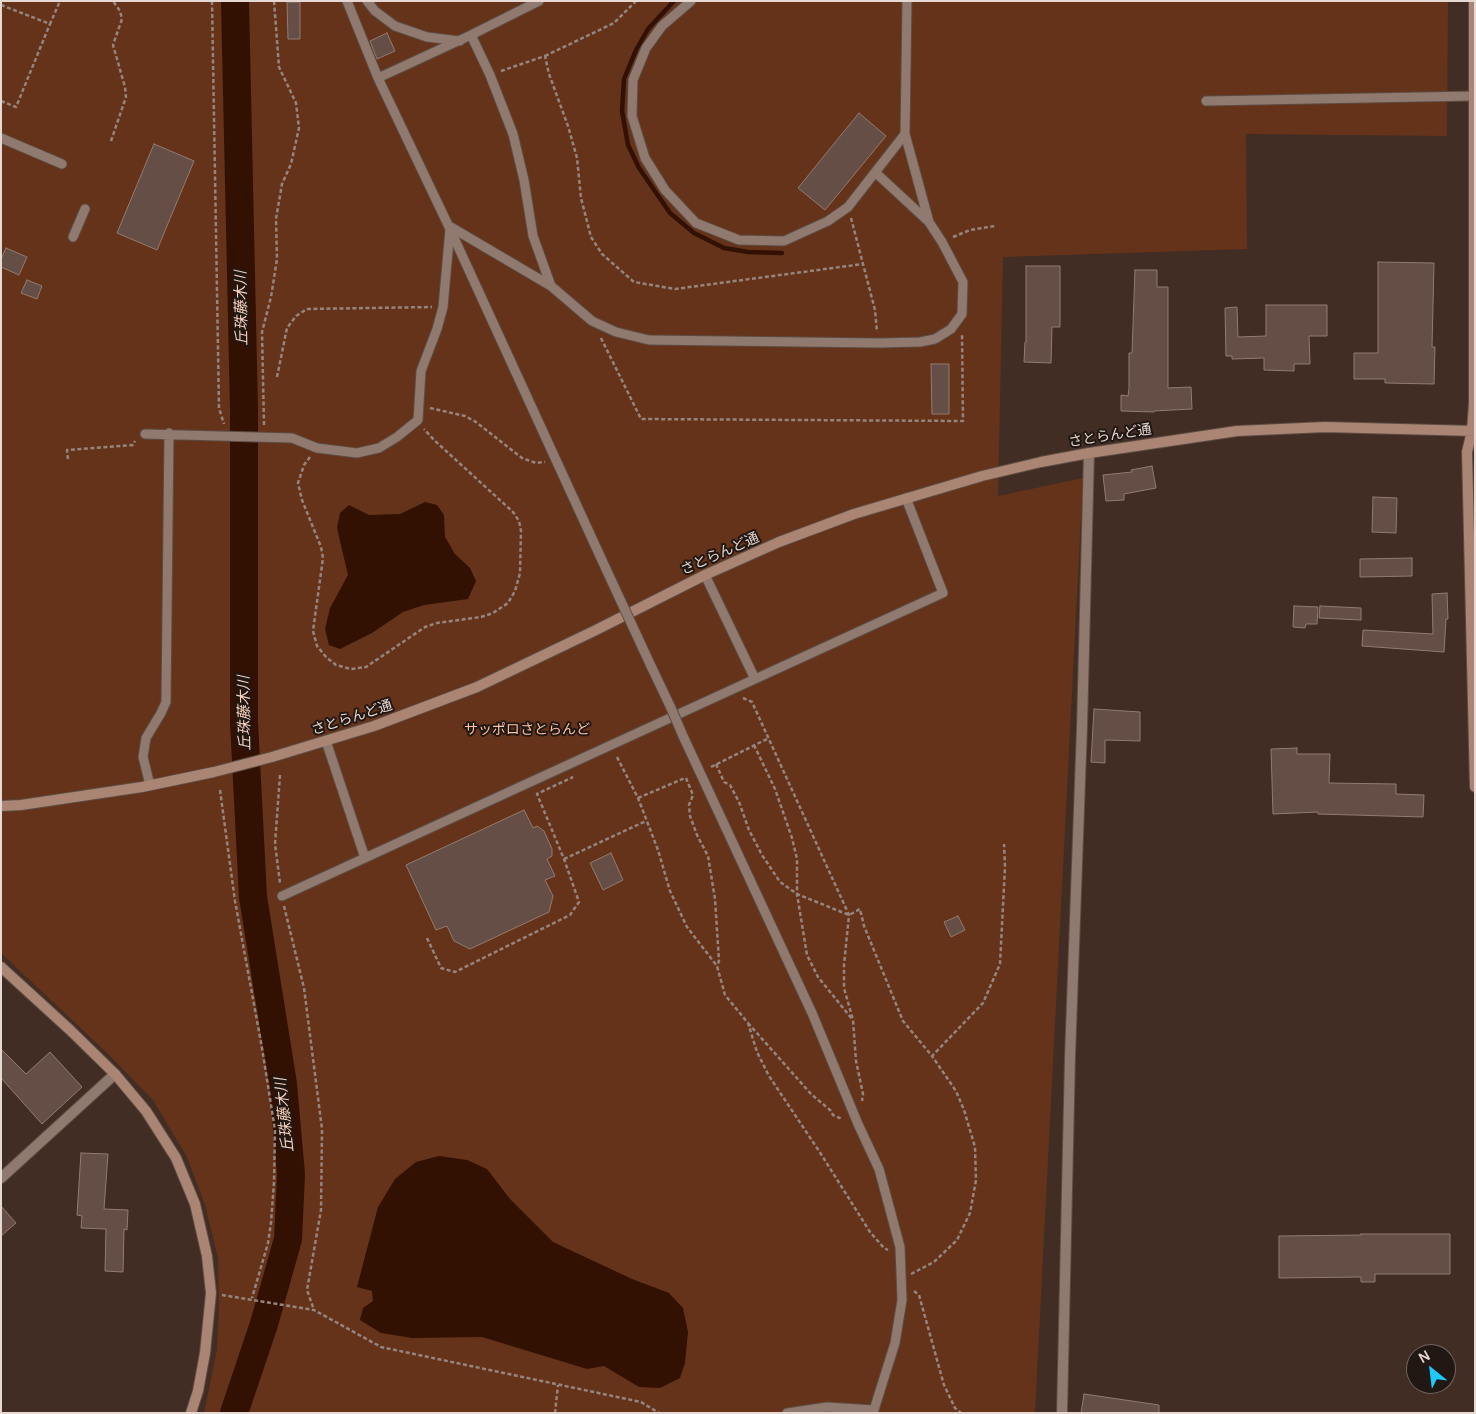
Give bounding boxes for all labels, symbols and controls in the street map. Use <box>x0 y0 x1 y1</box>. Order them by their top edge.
water label: 丘珠藤木川 <box>232 270 252 346</box>
street label: さとらんど通 <box>1067 421 1153 451</box>
street label: さとらんど通 <box>678 529 762 579</box>
water label: 丘珠藤木川 <box>235 675 255 751</box>
street label: さとらんど通 <box>309 697 395 739</box>
park label: サッポロさとらんど <box>464 722 590 738</box>
water label: 丘珠藤木川 <box>272 1077 298 1153</box>
north arrow <box>1406 1344 1456 1394</box>
text: N <box>1415 1346 1433 1367</box>

